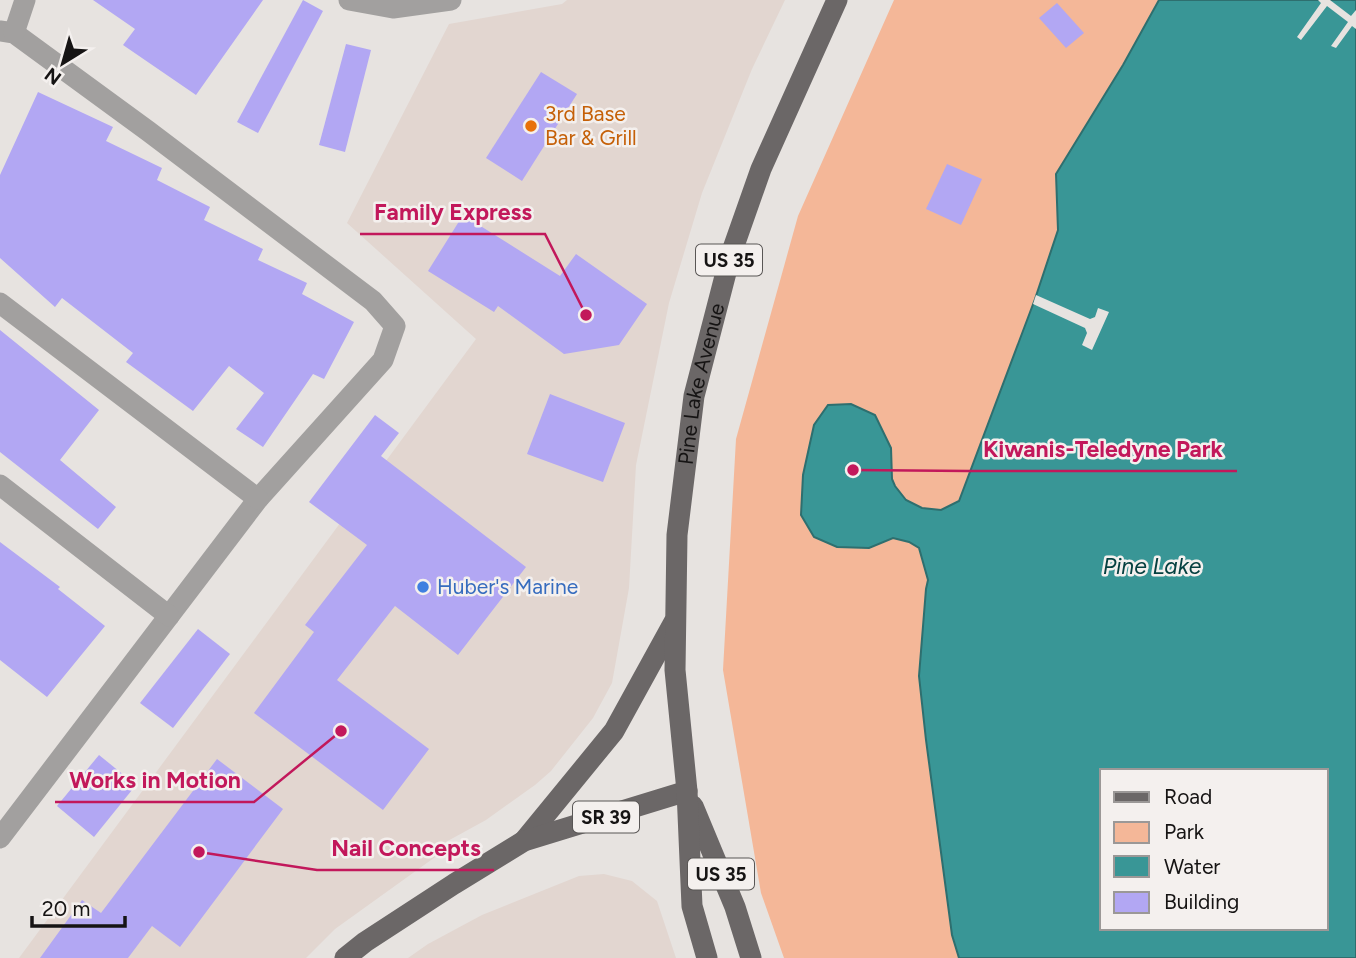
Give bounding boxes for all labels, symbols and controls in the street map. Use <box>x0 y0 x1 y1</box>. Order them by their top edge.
north arrow <box>28 28 98 98</box>
text: N <box>40 63 66 90</box>
place label: 3rd Base Bar & Grill <box>545 101 637 150</box>
marker: 3rd Base Bar & Grill <box>523 118 539 134</box>
callout: Family Express <box>360 190 545 234</box>
text: Family Express <box>374 198 532 226</box>
road number: US 35 <box>696 244 762 276</box>
street label: Pine Lake Avenue <box>673 300 730 466</box>
callout: Kiwanis-Teledyne Park <box>969 427 1237 471</box>
text: Kiwanis-Teledyne Park <box>983 435 1224 463</box>
water label: Pine Lake <box>1103 552 1202 580</box>
place label: Huber's Marine <box>437 574 578 599</box>
marker: Huber's Marine <box>415 579 431 595</box>
callout: Works in Motion <box>55 758 254 802</box>
text: Works in Motion <box>69 766 241 794</box>
legend <box>1100 769 1328 930</box>
text: Road <box>1164 784 1212 809</box>
road number: SR 39 <box>573 802 639 832</box>
text: Park <box>1164 819 1205 844</box>
callout: Nail Concepts <box>317 826 494 870</box>
text: Nail Concepts <box>331 834 481 862</box>
text: Water <box>1164 854 1220 879</box>
road number: US 35 <box>688 859 754 890</box>
scale bar <box>32 884 124 928</box>
text: Building <box>1164 889 1239 914</box>
text: 20 m <box>42 896 90 921</box>

